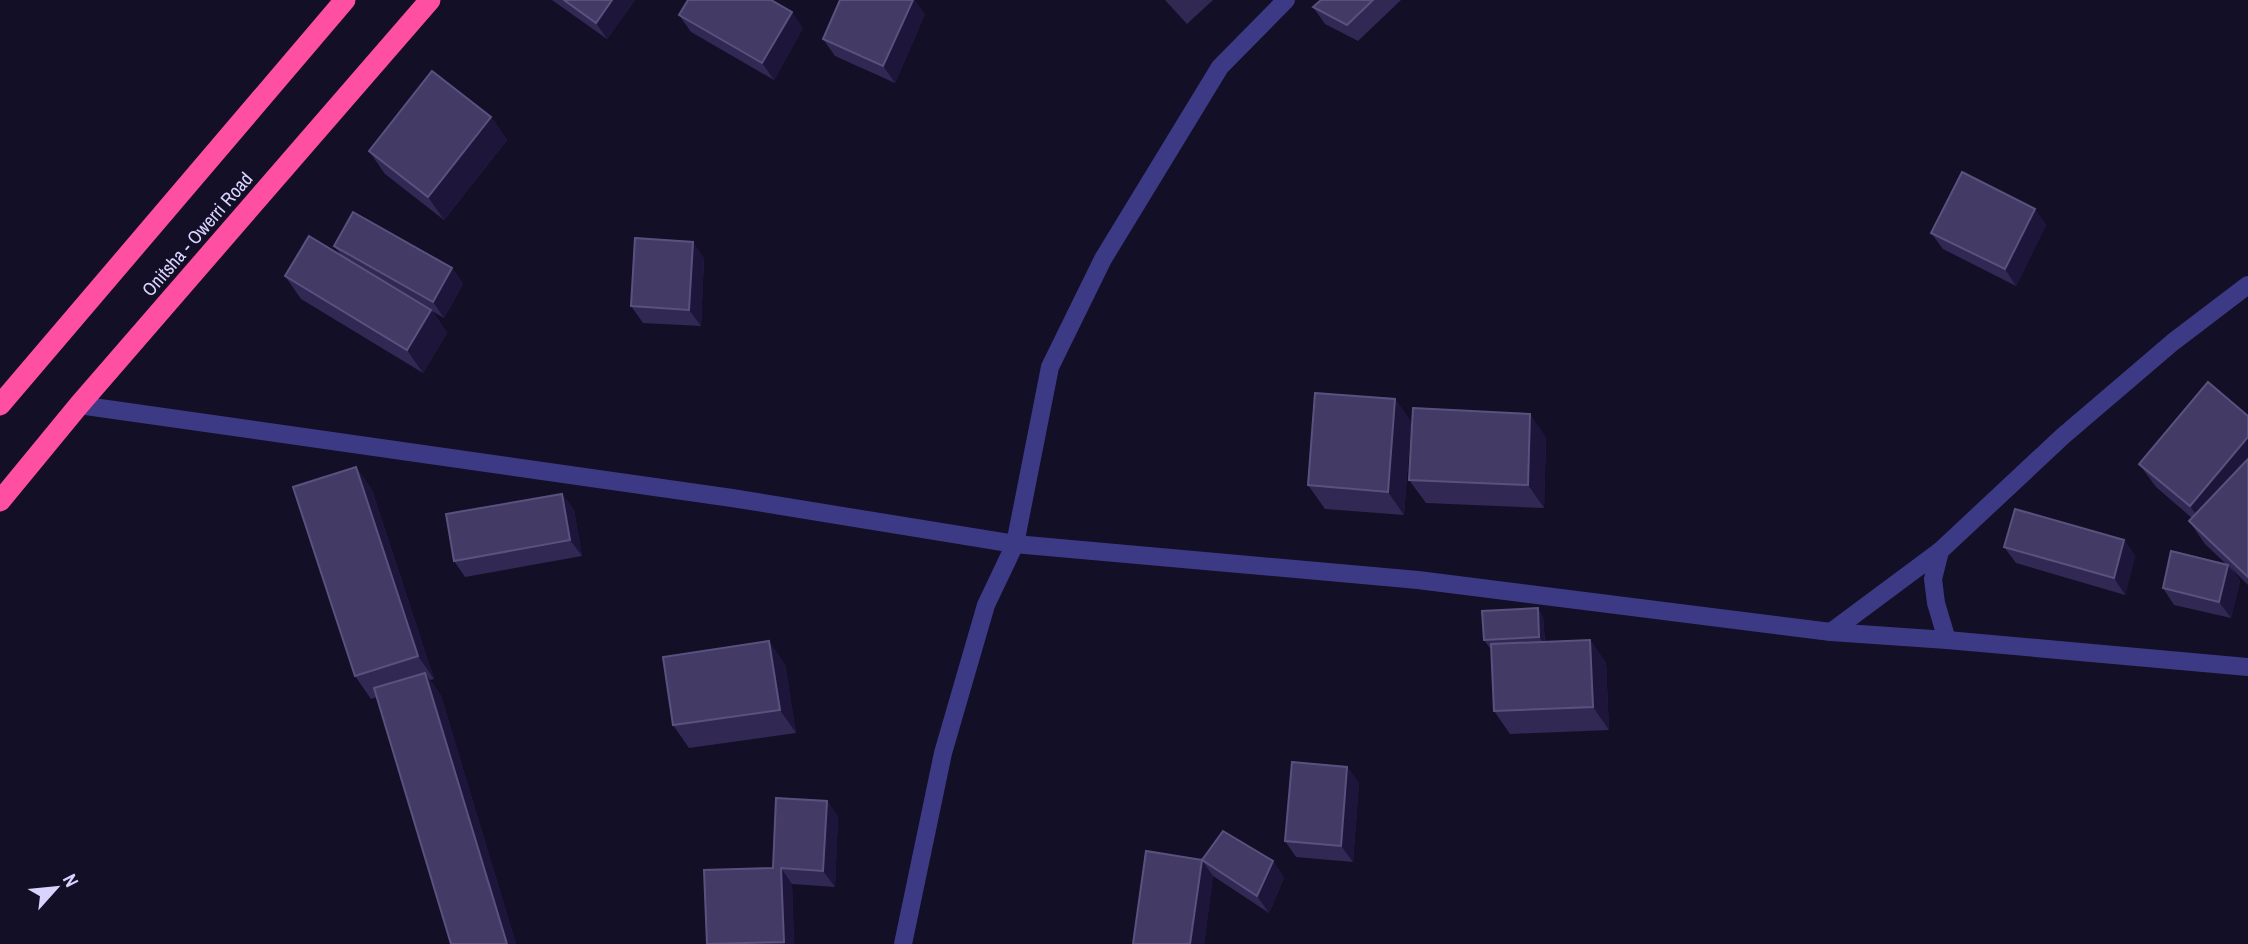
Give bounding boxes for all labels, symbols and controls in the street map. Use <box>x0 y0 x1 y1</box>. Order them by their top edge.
street label: Onitsha - Owerri Road <box>136 166 258 302</box>
north arrow <box>21 853 91 923</box>
text: N <box>57 869 85 891</box>

